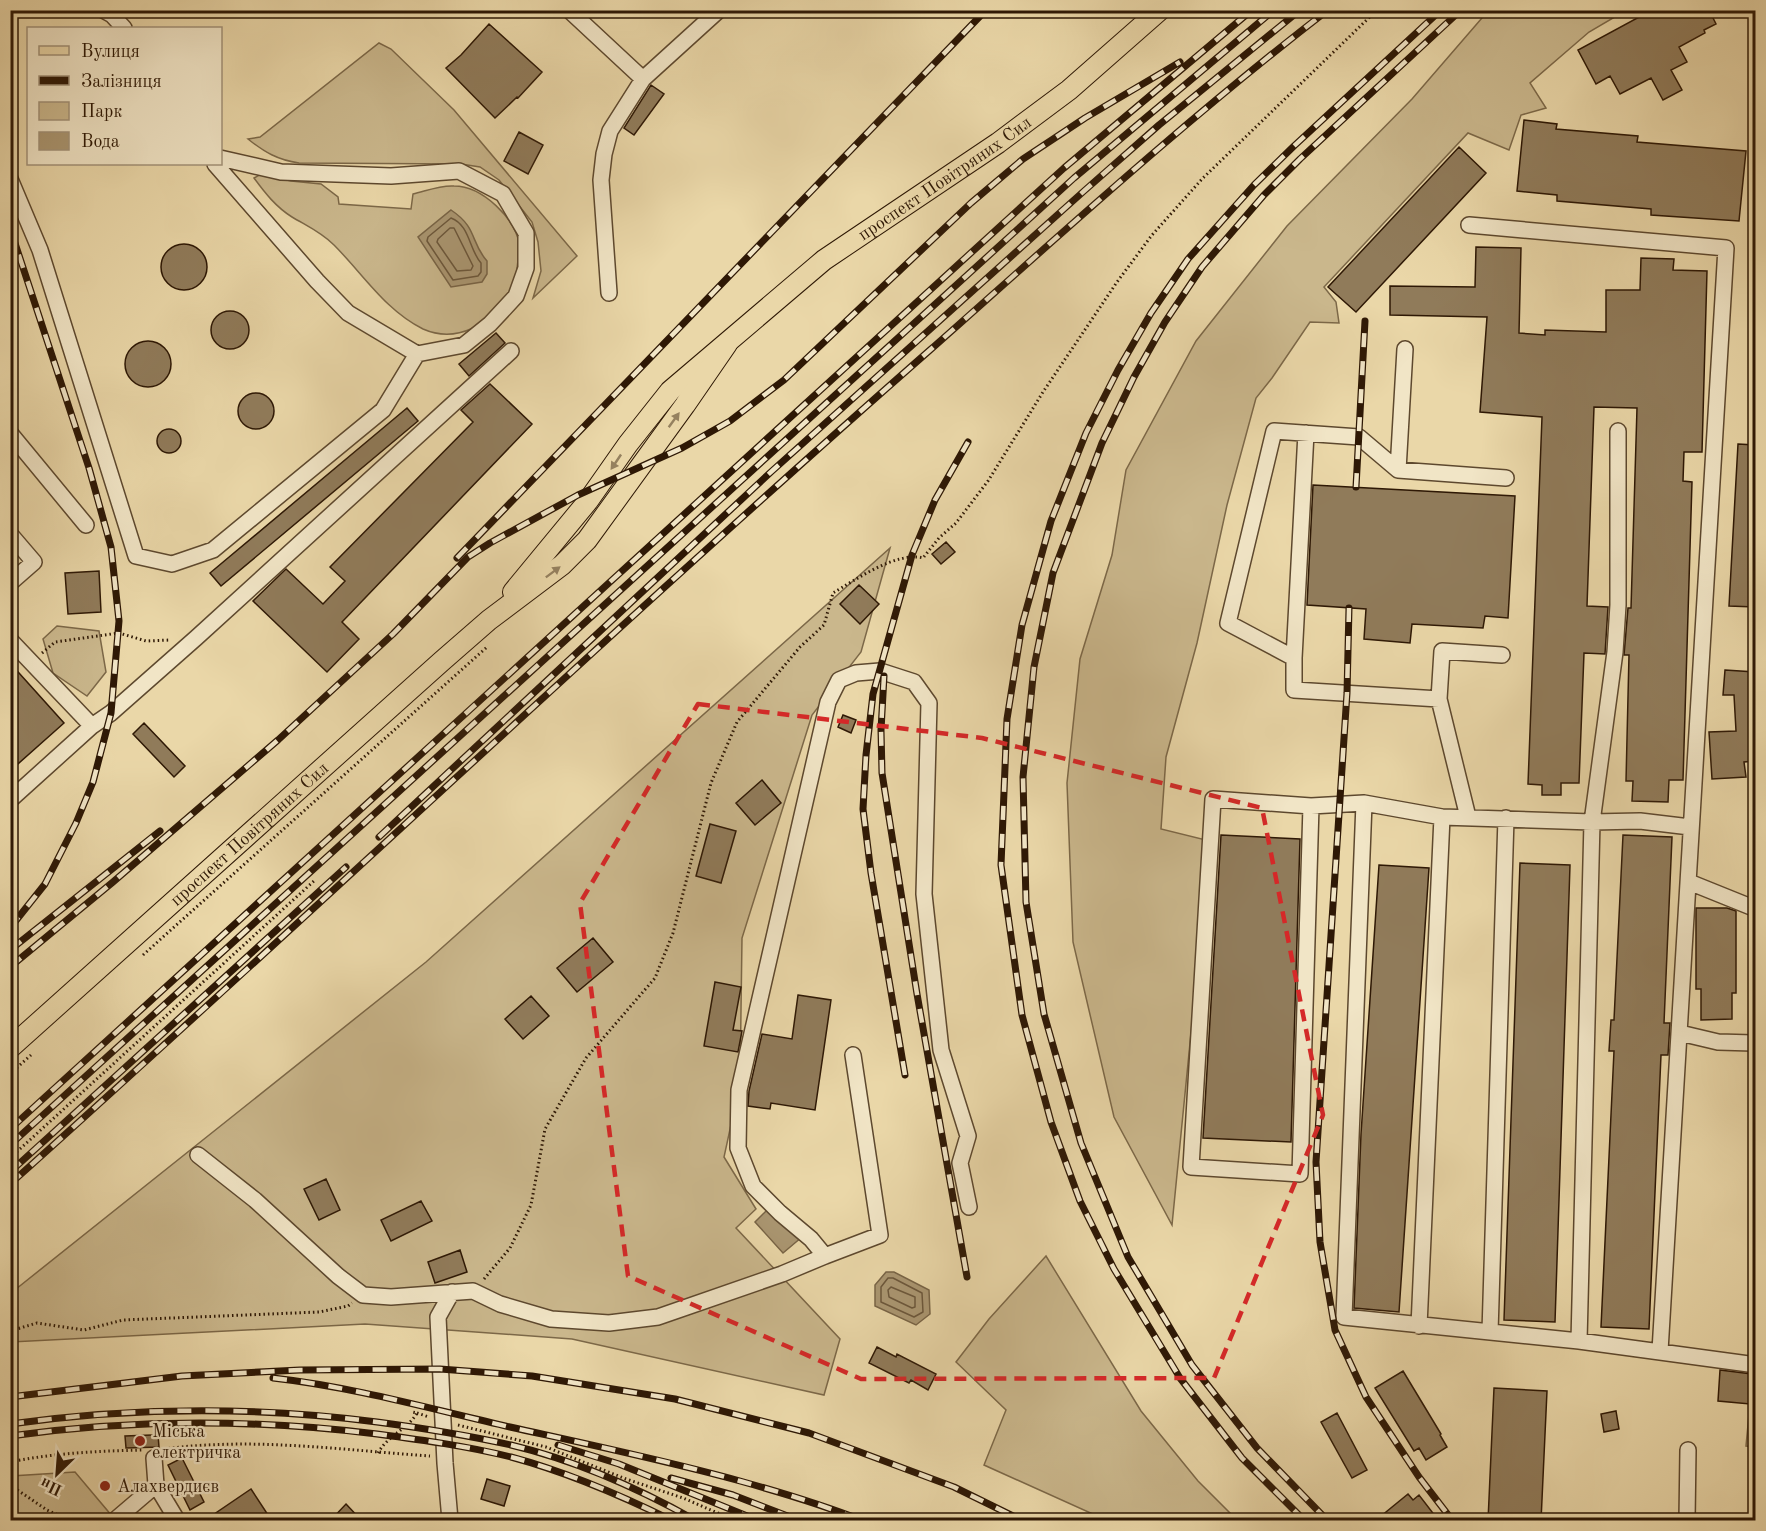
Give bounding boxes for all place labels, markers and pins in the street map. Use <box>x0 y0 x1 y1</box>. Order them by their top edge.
place label: Міська електричка <box>152 1423 241 1462</box>
marker: Міська електричка <box>133 1434 147 1448</box>
place label: Алахвердиєв <box>117 1478 219 1496</box>
marker: Алахвердиєв <box>98 1479 112 1493</box>

